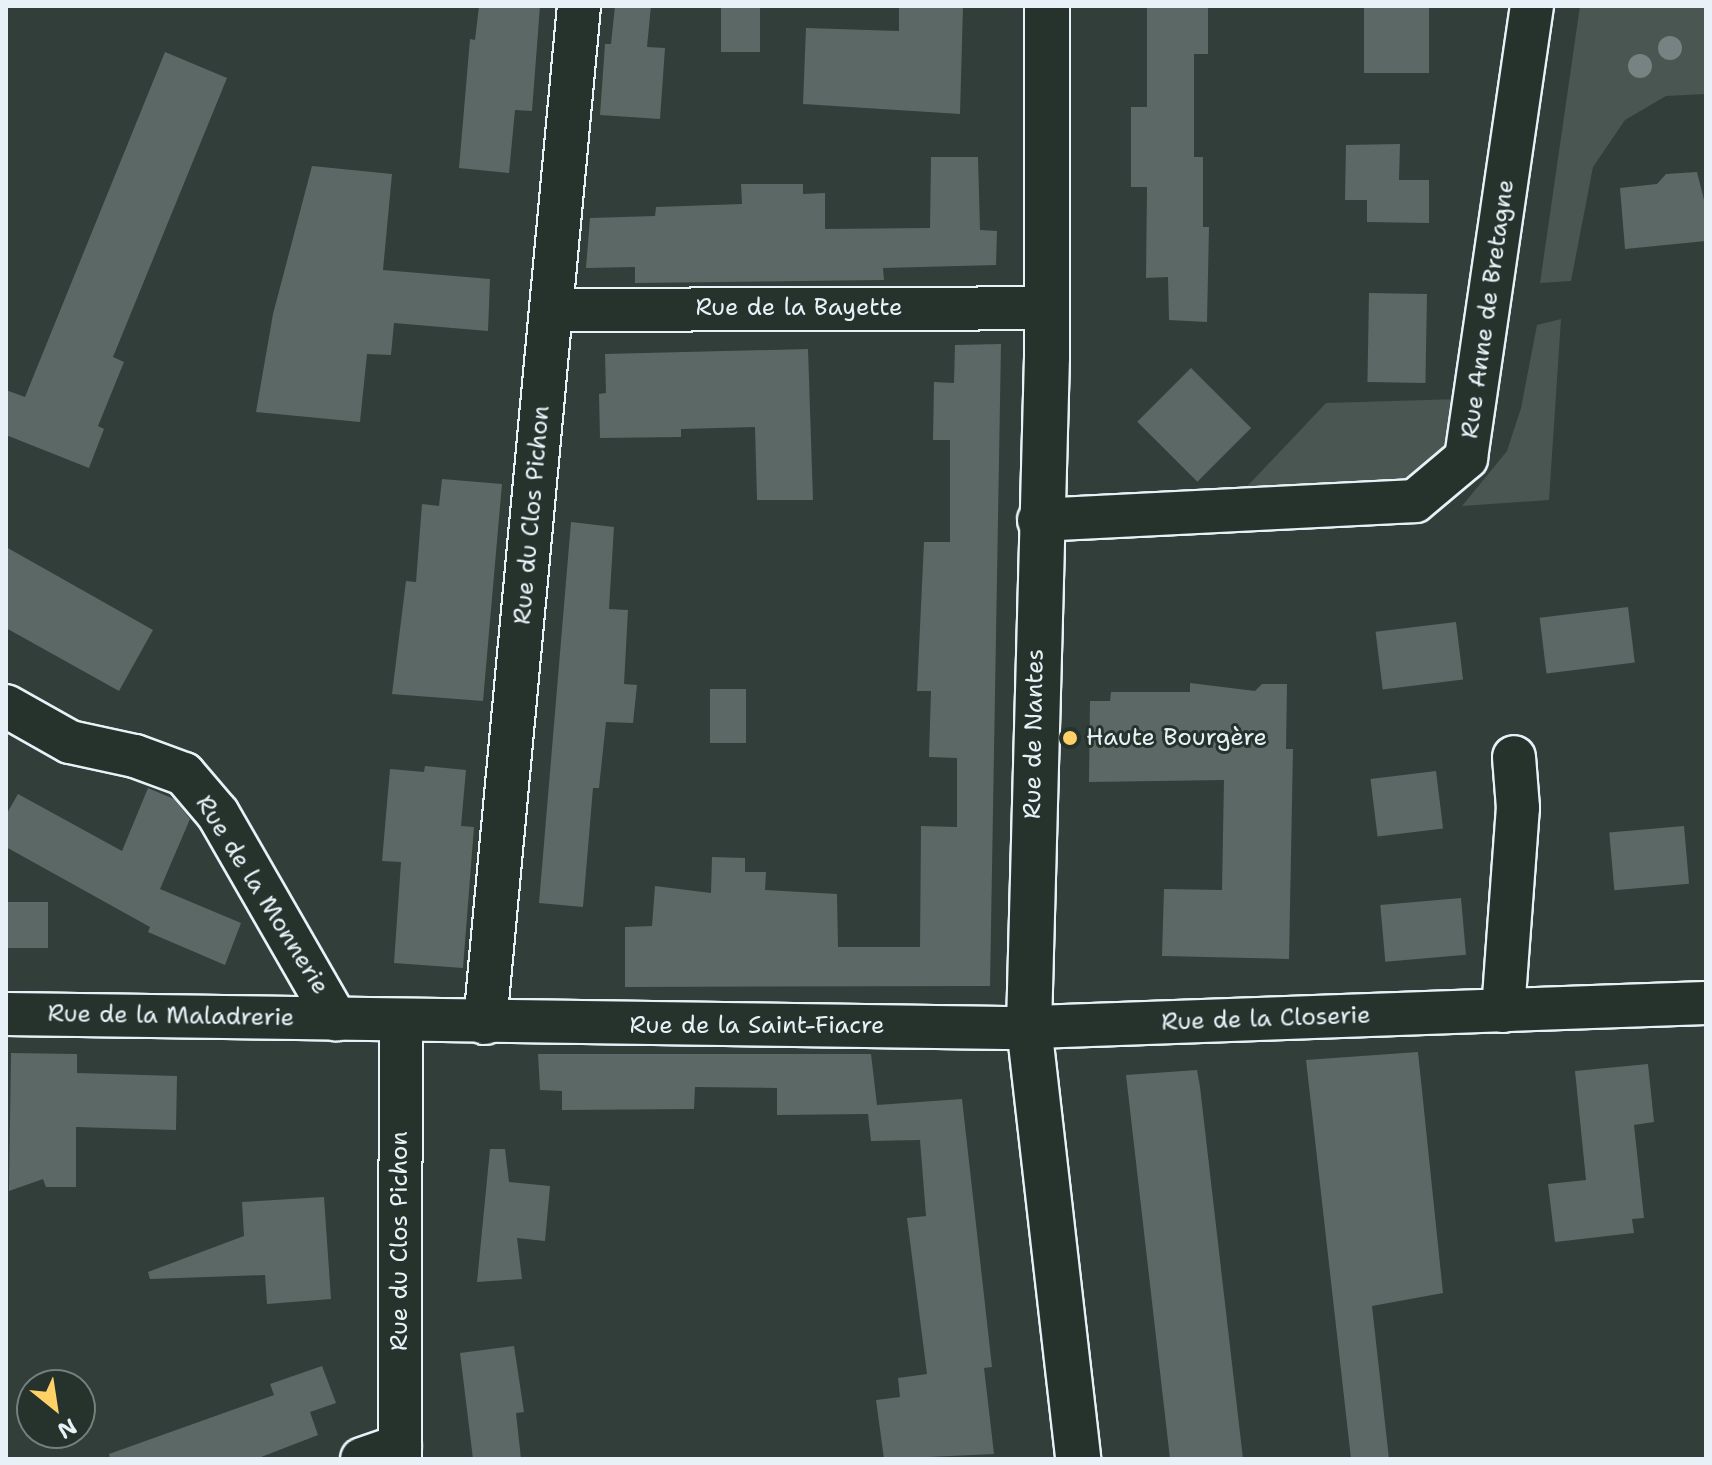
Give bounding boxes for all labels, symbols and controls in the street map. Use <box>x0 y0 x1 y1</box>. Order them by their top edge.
street label: Rue Anne de Bretagne <box>1456 178 1520 440</box>
street label: Rue de la Bayette <box>695 294 903 322</box>
street label: Rue du Clos Pichon <box>508 404 556 626</box>
street label: Rue de Nantes <box>1018 649 1050 819</box>
place label: Haute Bourgère <box>1086 724 1267 752</box>
marker: Haute Bourgère <box>1061 729 1079 747</box>
street label: Rue de la Monnerie <box>189 790 335 1000</box>
street label: Rue de la Maladrerie <box>47 999 295 1033</box>
street label: Rue de la Closerie <box>1161 1001 1371 1037</box>
street label: Rue de la Saint-Fiacre <box>629 1012 885 1040</box>
street label: Rue du Clos Pichon <box>386 1131 414 1351</box>
north arrow <box>16 1369 96 1449</box>
text: N <box>52 1412 82 1445</box>

